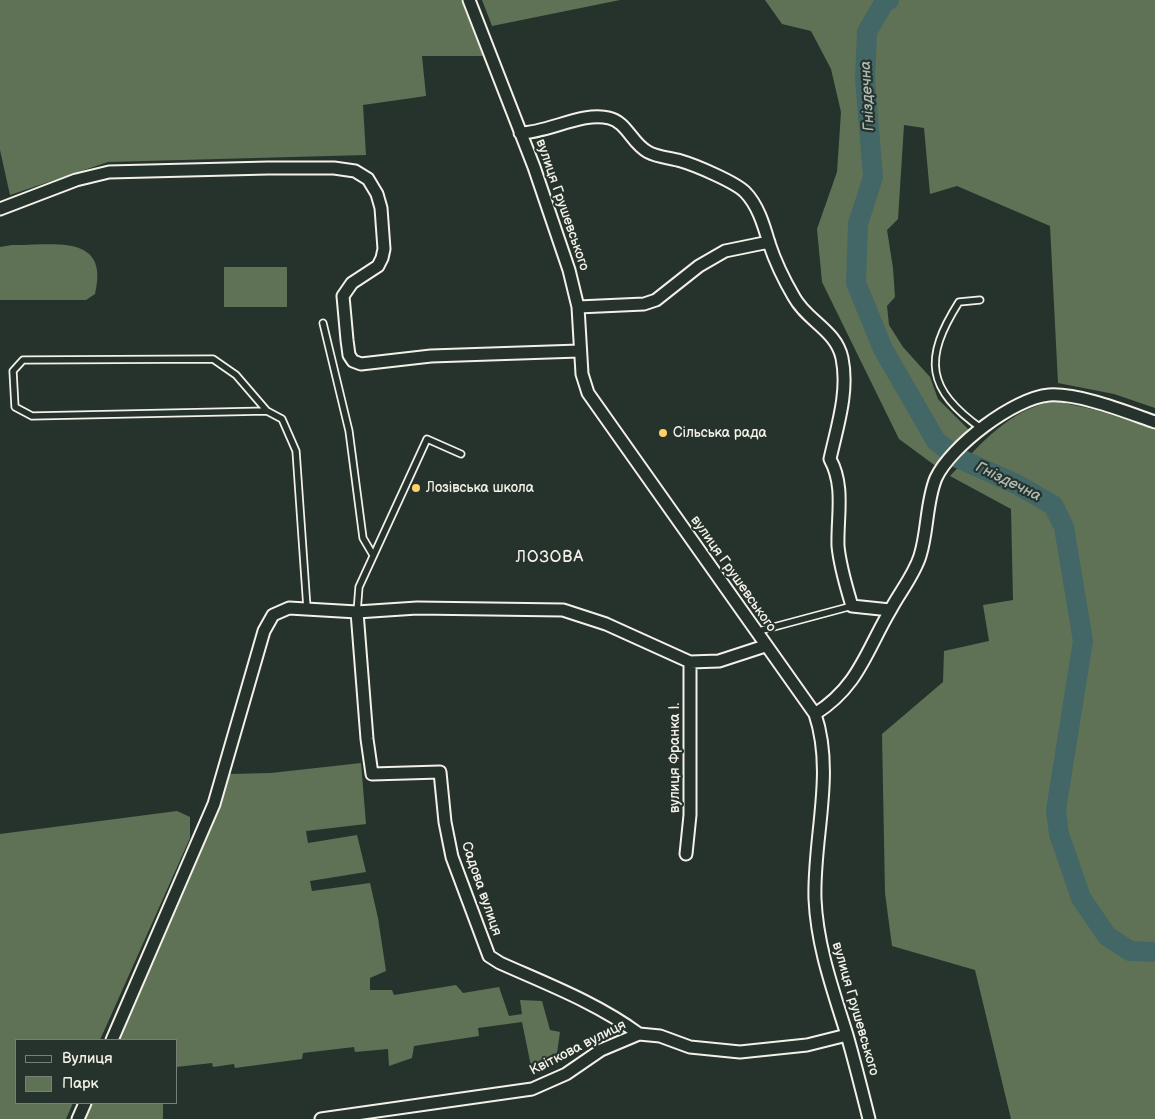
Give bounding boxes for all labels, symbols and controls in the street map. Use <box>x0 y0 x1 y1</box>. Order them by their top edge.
water label: Гніздечна <box>857 60 879 132</box>
street label: вулиця Грушевського <box>532 137 592 273</box>
place label: Сільська рада <box>673 425 767 441</box>
marker: Сільська рада <box>657 427 669 439</box>
water label: Гніздечна <box>972 459 1044 505</box>
place label: Лозівська школа <box>426 480 534 496</box>
marker: Лозівська школа <box>410 482 422 494</box>
street label: вулиця Грушевського <box>687 513 779 635</box>
district label: ЛОЗОВА <box>515 548 585 568</box>
street label: вулиця Франка І. <box>667 703 683 813</box>
street label: Садова вулиця <box>457 840 505 938</box>
street label: вулиця Грушевського <box>828 940 882 1078</box>
street label: Квіткова вулиця <box>527 1017 629 1079</box>
legend <box>15 1039 178 1104</box>
text: Вулиця <box>62 1049 113 1068</box>
text: Парк <box>62 1074 99 1093</box>

